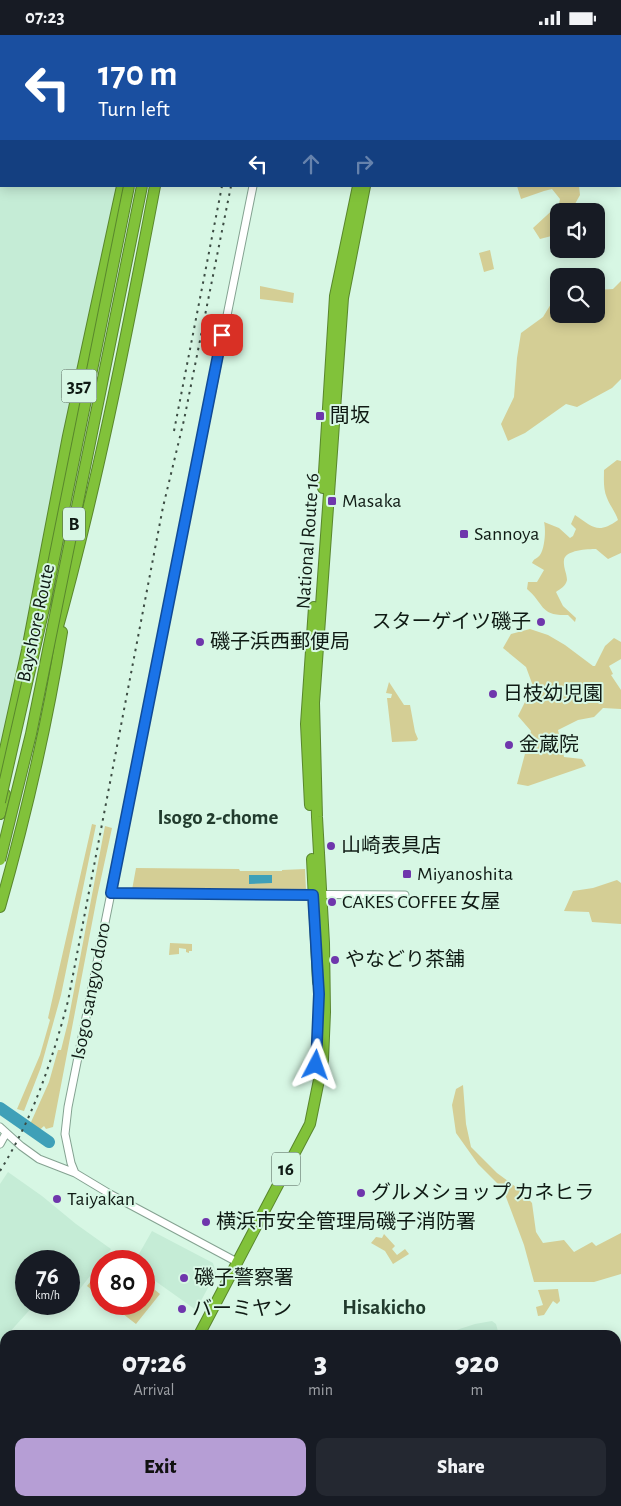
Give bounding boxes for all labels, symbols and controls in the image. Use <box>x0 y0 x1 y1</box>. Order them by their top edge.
text: 07:23 <box>25 8 65 27</box>
icon: left <box>15 55 80 120</box>
text: 170 m <box>98 57 178 92</box>
text: Turn left <box>98 98 170 120</box>
icon: left <box>244 150 272 178</box>
icon: ahead <box>297 150 325 178</box>
icon: right <box>350 150 378 178</box>
map controls <box>550 203 605 323</box>
button: sound <box>550 203 605 258</box>
button: search <box>550 268 605 323</box>
pin <box>201 314 243 356</box>
icon: arrive <box>208 321 236 349</box>
road number: 357 <box>62 369 96 403</box>
place label: 間坂 <box>330 405 370 426</box>
marker: 間坂 <box>314 410 326 422</box>
street label: National Route 16 <box>293 472 323 610</box>
place label: Masaka <box>342 491 401 511</box>
marker: Masaka <box>326 495 338 507</box>
road number: B <box>63 507 85 541</box>
place label: Sannoya <box>474 524 540 544</box>
marker: Sannoya <box>458 528 470 540</box>
street label: Bayshore Route <box>14 562 58 684</box>
place label: スターゲイツ磯子 <box>371 611 531 632</box>
marker: スターゲイツ磯子 <box>535 616 547 628</box>
place label: 磯子浜西郵便局 <box>210 631 350 652</box>
marker: 磯子浜西郵便局 <box>194 636 206 648</box>
place label: 日枝幼児園 <box>503 683 603 704</box>
marker: 日枝幼児園 <box>487 688 499 700</box>
place label: 金蔵院 <box>519 734 579 755</box>
marker: 金蔵院 <box>503 739 515 751</box>
district label: Isogo 2-chome <box>158 807 279 828</box>
place label: 山崎表具店 <box>341 835 441 856</box>
marker: 山崎表具店 <box>325 840 337 852</box>
place label: Miyanoshita <box>417 864 513 884</box>
marker: Miyanoshita <box>401 868 413 880</box>
place label: CAKES COFFEE 女屋 <box>342 891 500 912</box>
marker: CAKES COFFEE 女屋 <box>326 896 338 908</box>
street label: Isogo sangyo doro <box>68 921 114 1061</box>
place label: やなどり茶舗 <box>345 949 465 970</box>
marker: やなどり茶舗 <box>329 954 341 966</box>
position arrow <box>289 1038 341 1090</box>
road number: 16 <box>272 1153 300 1185</box>
place label: グルメショップ カネヒラ <box>371 1182 594 1203</box>
marker: グルメショップ カネヒラ <box>355 1187 367 1199</box>
place label: Taiyakan <box>67 1189 135 1209</box>
marker: Taiyakan <box>51 1193 63 1205</box>
place label: 横浜市安全管理局磯子消防署 <box>216 1210 476 1232</box>
marker: 横浜市安全管理局磯子消防署 <box>200 1216 212 1228</box>
speed limit sign: 80 <box>90 1250 155 1315</box>
text: 76 <box>36 1264 59 1289</box>
place label: 磯子警察署 <box>194 1267 294 1288</box>
marker: 磯子警察署 <box>178 1272 190 1284</box>
text: km/h <box>35 1289 60 1301</box>
district label: Hisakicho <box>342 1297 426 1318</box>
place label: バーミヤン <box>192 1298 292 1319</box>
marker: バーミヤン <box>176 1303 188 1315</box>
text: 07:26 <box>122 1348 186 1378</box>
text: 3 <box>314 1348 327 1378</box>
text: 920 <box>455 1348 499 1378</box>
text: Arrival <box>133 1382 175 1398</box>
text: min <box>308 1382 333 1398</box>
text: m <box>471 1382 483 1398</box>
button: Exit <box>15 1438 306 1496</box>
button: Share <box>316 1438 606 1496</box>

